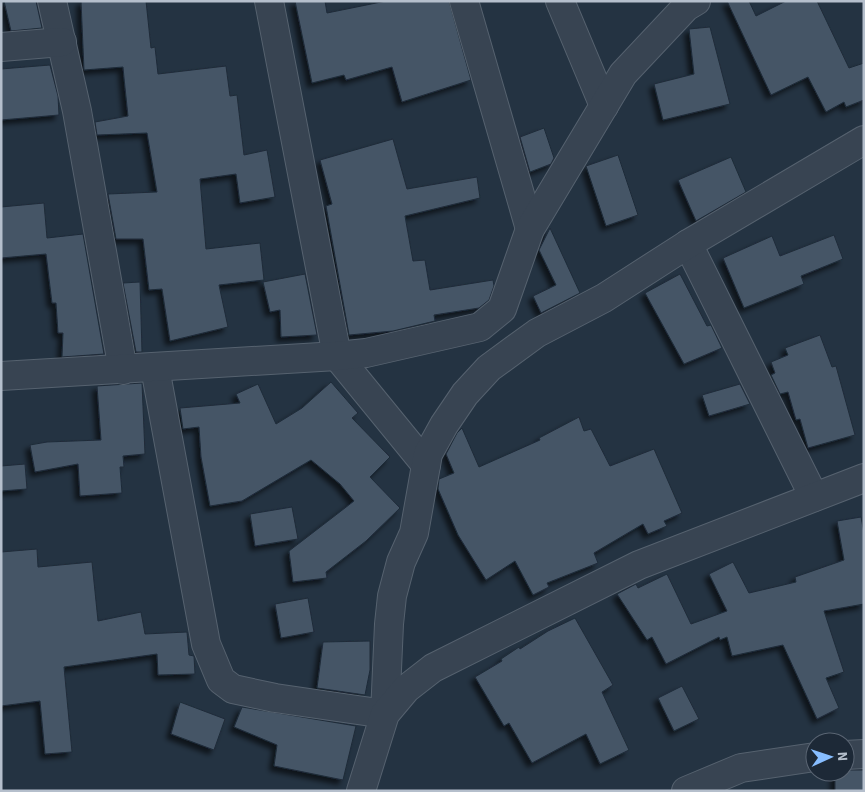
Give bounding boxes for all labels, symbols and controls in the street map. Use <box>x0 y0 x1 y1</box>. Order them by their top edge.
north arrow <box>805 732 855 782</box>
text: N <box>832 751 852 762</box>

